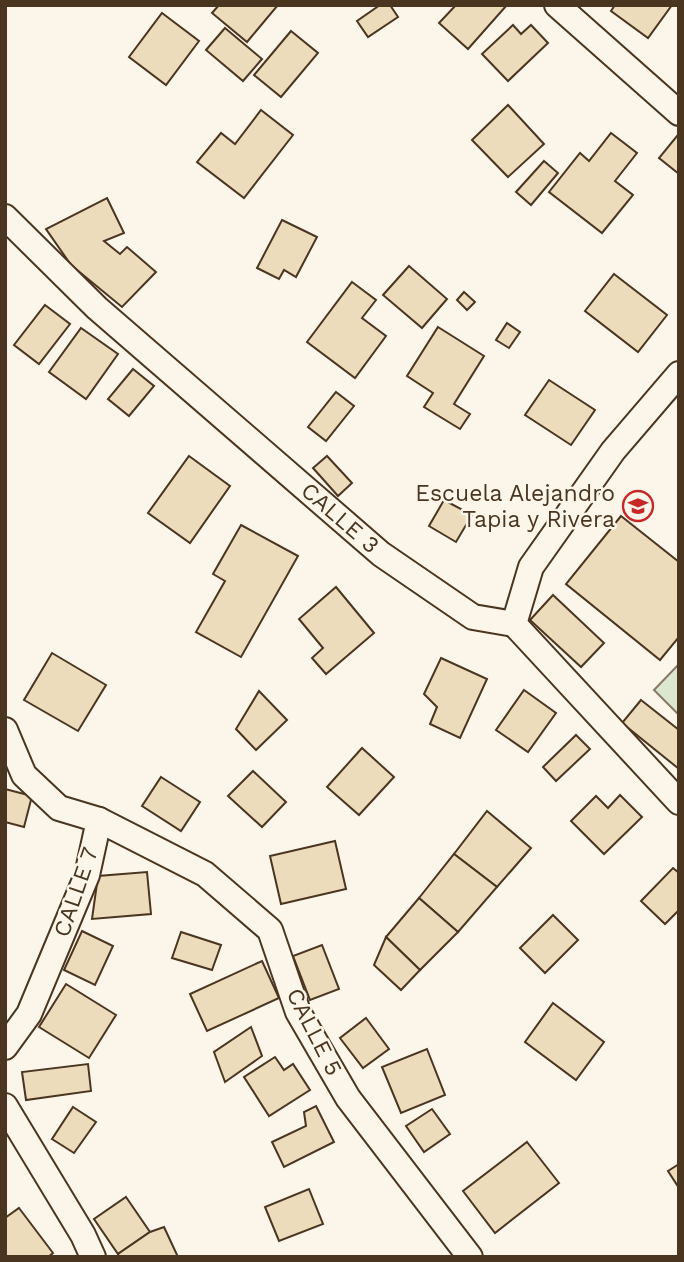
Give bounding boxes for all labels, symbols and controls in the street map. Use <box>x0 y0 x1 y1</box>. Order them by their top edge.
street label: CALLE 3 <box>296 477 384 559</box>
place label: Escuela Alejandro Tapia y Rivera <box>415 480 615 533</box>
school or university icon: Escuela Alejandro Tapia y Rivera <box>621 489 655 523</box>
street label: CALLE 7 <box>48 844 104 940</box>
street label: CALLE 5 <box>281 984 347 1080</box>

